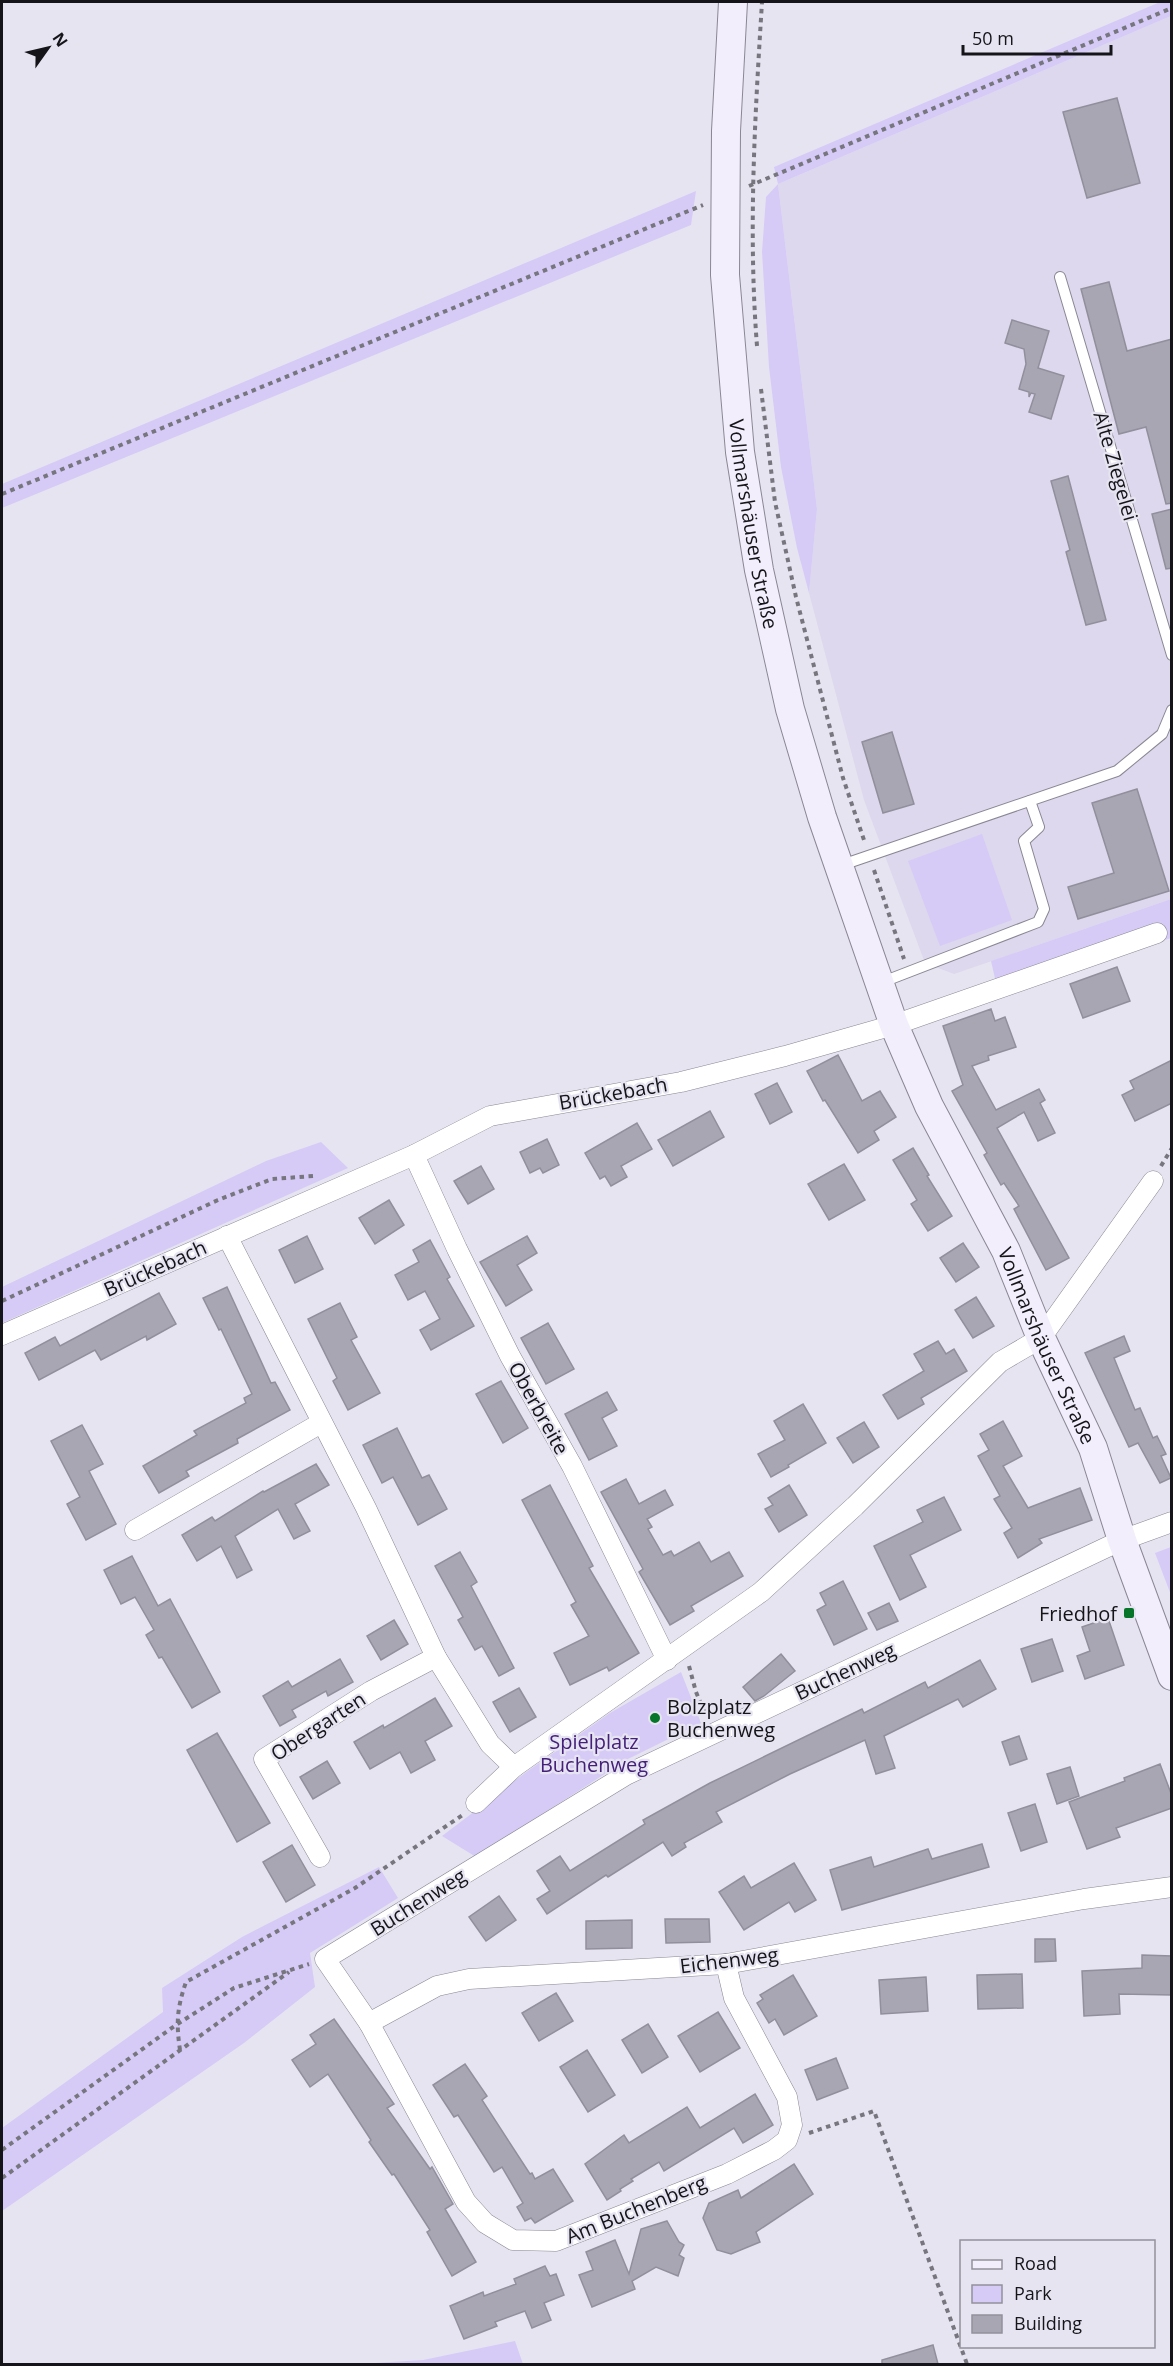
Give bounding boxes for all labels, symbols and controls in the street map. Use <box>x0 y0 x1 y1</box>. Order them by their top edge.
north arrow <box>18 18 78 78</box>
scale bar <box>963 18 1112 56</box>
text: 50 m <box>972 26 1014 50</box>
text: N <box>48 28 73 51</box>
street label: Alte Ziegelei <box>1088 408 1144 524</box>
street label: Vollmarshäuser Straße <box>724 418 785 631</box>
street label: Brückebach <box>557 1070 669 1116</box>
street label: Brückebach <box>99 1233 211 1303</box>
street label: Vollmarshäuser Straße <box>992 1243 1103 1448</box>
street label: Oberbreite <box>502 1357 576 1459</box>
place label: Friedhof <box>1039 1600 1118 1627</box>
marker: Friedhof <box>1122 1606 1136 1620</box>
street label: Buchenweg <box>790 1636 900 1706</box>
street label: Obergarten <box>265 1685 371 1767</box>
place label: Bolzplatz Buchenweg <box>667 1693 775 1743</box>
marker: Bolzplatz Buchenweg <box>648 1711 662 1725</box>
park label: Spielplatz Buchenweg <box>540 1728 648 1778</box>
street label: Buchenweg <box>365 1862 471 1942</box>
street label: Eichenweg <box>678 1941 780 1979</box>
street label: Am Buchenberg <box>562 2168 710 2249</box>
legend <box>960 2240 1155 2348</box>
text: Road <box>1014 2251 1057 2275</box>
text: Park <box>1014 2281 1052 2305</box>
text: Building <box>1014 2311 1082 2335</box>

